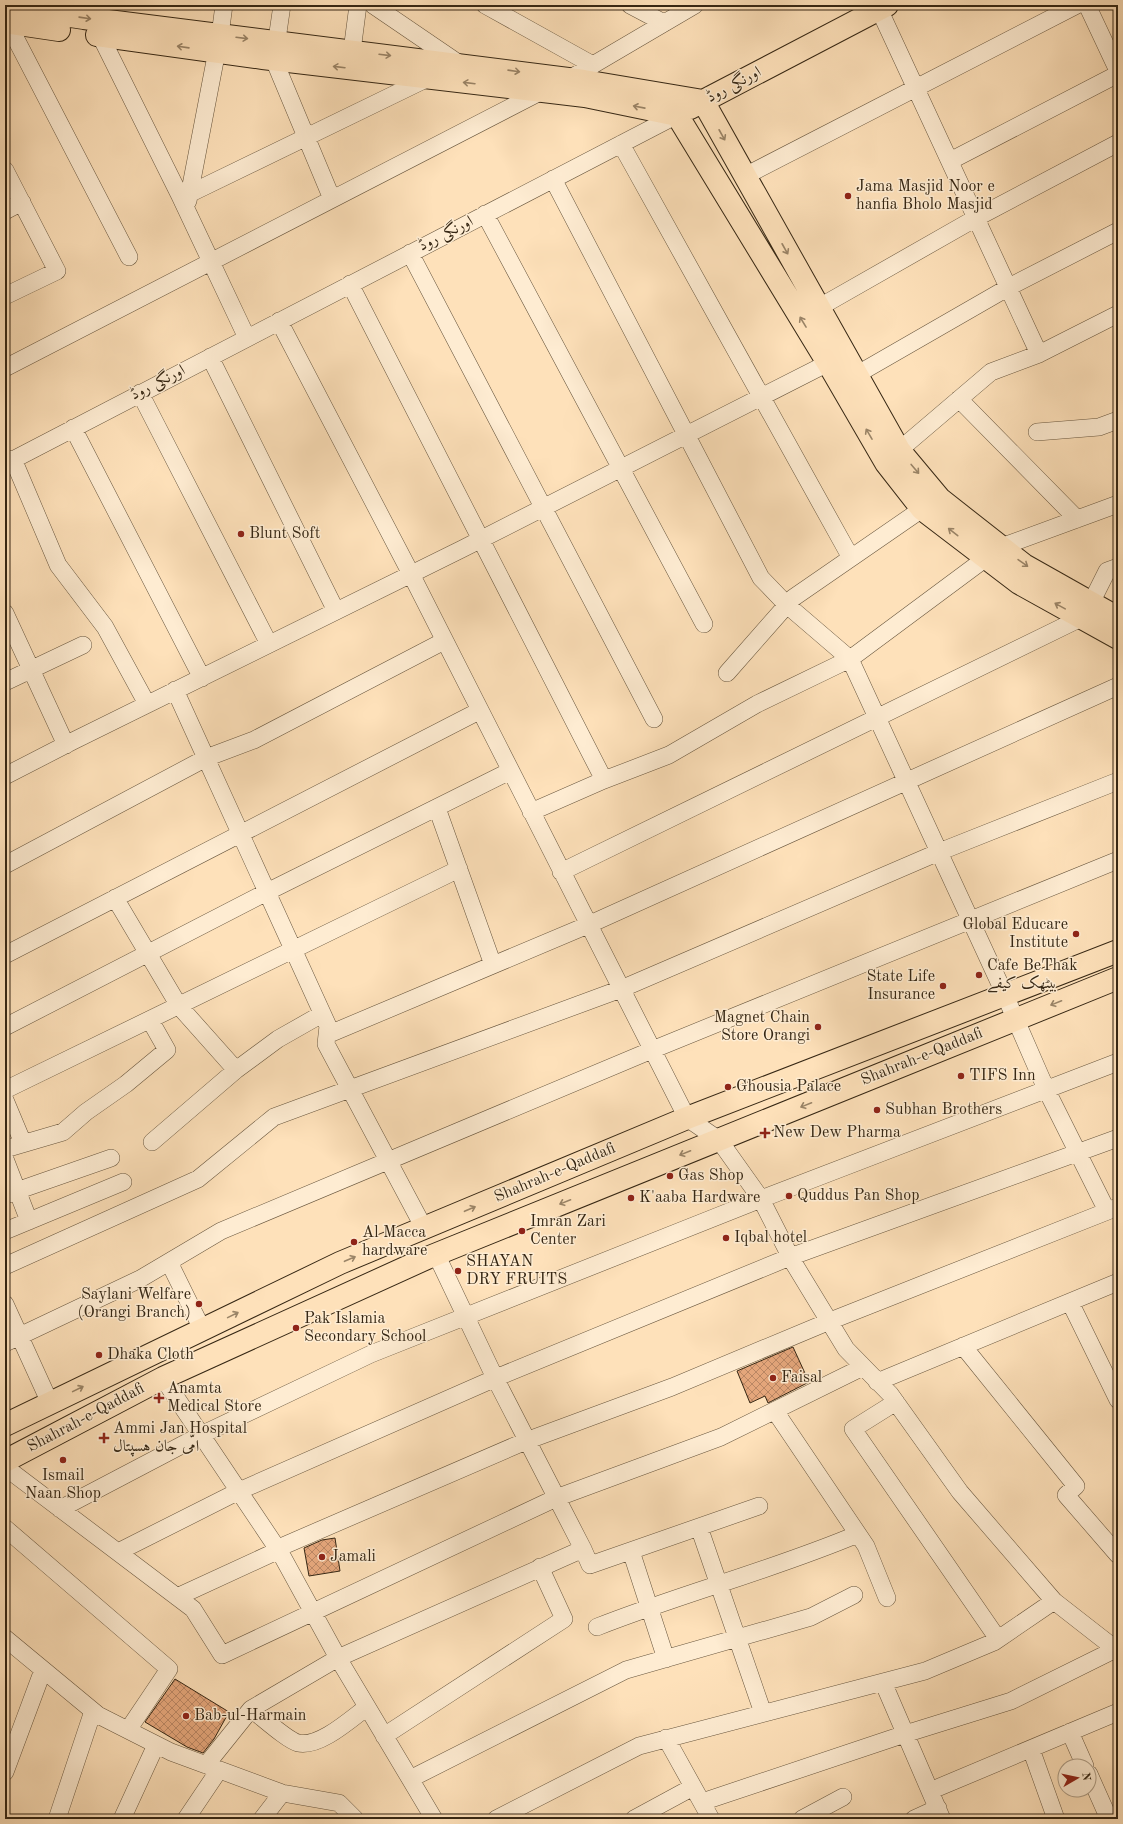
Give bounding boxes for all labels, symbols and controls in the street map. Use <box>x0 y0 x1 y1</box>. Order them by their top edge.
one-way arrow <box>78 14 91 22</box>
one-way arrow <box>235 34 248 42</box>
one-way arrow <box>177 43 190 51</box>
one-way arrow <box>378 51 391 59</box>
street label: اورنگی روڈ <box>703 61 765 108</box>
one-way arrow <box>333 63 346 71</box>
one-way arrow <box>507 68 520 75</box>
one-way arrow <box>462 79 475 86</box>
one-way arrow <box>632 103 645 111</box>
one-way arrow <box>719 129 726 141</box>
place label: Jama Masjid Noor e hanfia Bholo Masjid <box>856 179 995 213</box>
marker: Jama Masjid Noor e hanfia Bholo Masjid <box>843 191 853 201</box>
street label: اورنگی روڈ <box>415 211 477 256</box>
one-way arrow <box>781 243 789 255</box>
one-way arrow <box>799 316 807 328</box>
street label: اورنگی روڈ <box>127 360 189 405</box>
one-way arrow <box>865 428 873 440</box>
one-way arrow <box>910 464 919 475</box>
place label: Blunt Soft <box>249 526 321 542</box>
one-way arrow <box>947 528 958 537</box>
marker: Blunt Soft <box>236 529 246 539</box>
one-way arrow <box>1017 559 1028 567</box>
one-way arrow <box>1054 601 1066 609</box>
place label: Global Educare Institute <box>963 917 1068 951</box>
marker: Global Educare Institute <box>1071 929 1081 939</box>
place label: Cafe BeThak بیٹھک کیفے <box>987 958 1078 993</box>
place label: State Life Insurance <box>866 969 935 1003</box>
marker: Cafe BeThak بیٹھک کیفے <box>974 970 984 980</box>
marker: State Life Insurance <box>938 981 948 991</box>
one-way arrow <box>1050 1000 1062 1007</box>
place label: Magnet Chain Store Orangi <box>714 1010 810 1044</box>
marker: Magnet Chain Store Orangi <box>813 1022 823 1032</box>
street label: Shahrah-e-Qaddafi <box>859 1025 985 1089</box>
place label: TIFS Inn <box>969 1068 1036 1084</box>
marker: TIFS Inn <box>956 1071 966 1081</box>
place label: Ghousia Palace <box>736 1079 841 1095</box>
marker: Ghousia Palace <box>723 1082 733 1092</box>
one-way arrow <box>800 1102 812 1109</box>
place label: Subhan Brothers <box>885 1102 1002 1118</box>
marker: Subhan Brothers <box>872 1105 882 1115</box>
place label: New Dew Pharma <box>773 1125 901 1141</box>
marker: New Dew Pharma <box>760 1128 770 1138</box>
street label: Shahrah-e-Qaddafi <box>492 1140 618 1206</box>
one-way arrow <box>680 1150 692 1157</box>
place label: Gas Shop <box>678 1168 744 1184</box>
marker: Gas Shop <box>665 1171 675 1181</box>
place label: Quddus Pan Shop <box>797 1188 919 1204</box>
place label: K'aaba Hardware <box>639 1190 760 1206</box>
marker: Quddus Pan Shop <box>784 1191 794 1201</box>
marker: K'aaba Hardware <box>626 1193 636 1203</box>
one-way arrow <box>559 1199 571 1206</box>
one-way arrow <box>464 1204 476 1212</box>
place label: Imran Zari Center <box>530 1214 606 1248</box>
place label: Al Macca hardware <box>362 1225 427 1259</box>
marker: Imran Zari Center <box>517 1226 527 1236</box>
place label: Iqbal hotel <box>734 1230 807 1246</box>
marker: Iqbal hotel <box>721 1233 731 1243</box>
marker: Al Macca hardware <box>349 1237 359 1247</box>
place label: SHAYAN DRY FRUITS <box>466 1254 567 1288</box>
one-way arrow <box>344 1255 356 1262</box>
marker: SHAYAN DRY FRUITS <box>453 1266 463 1276</box>
place label: Saylani Welfare (Orangi Branch) <box>78 1287 191 1321</box>
marker: Saylani Welfare (Orangi Branch) <box>194 1299 204 1309</box>
one-way arrow <box>226 1311 238 1318</box>
place label: Pak Islamia Secondary School <box>304 1311 426 1345</box>
marker: Pak Islamia Secondary School <box>291 1323 301 1333</box>
place label: Dhaka Cloth <box>107 1347 194 1363</box>
marker: Dhaka Cloth <box>94 1350 104 1360</box>
place label: Faisal <box>781 1370 822 1386</box>
marker: Faisal <box>768 1373 778 1383</box>
street label: Shahrah-e-Qaddafi <box>25 1380 147 1456</box>
place label: Anamta Medical Store <box>167 1381 262 1415</box>
one-way arrow <box>72 1385 84 1392</box>
marker: Anamta Medical Store <box>154 1393 164 1403</box>
place label: Ammi Jan Hospital امّی جان ہسپتال <box>113 1421 247 1457</box>
marker: Ammi Jan Hospital امّی جان ہسپتال <box>98 1432 110 1444</box>
marker: Ismail Naan Shop <box>58 1455 68 1465</box>
place label: Ismail Naan Shop <box>25 1468 101 1502</box>
place label: Jamali <box>330 1549 376 1565</box>
marker: Jamali <box>317 1552 327 1562</box>
place label: Bab-ul-Harmain <box>194 1708 307 1724</box>
marker: Bab-ul-Harmain <box>181 1711 191 1721</box>
north arrow <box>1057 1758 1097 1798</box>
text: N <box>1079 1772 1092 1782</box>

